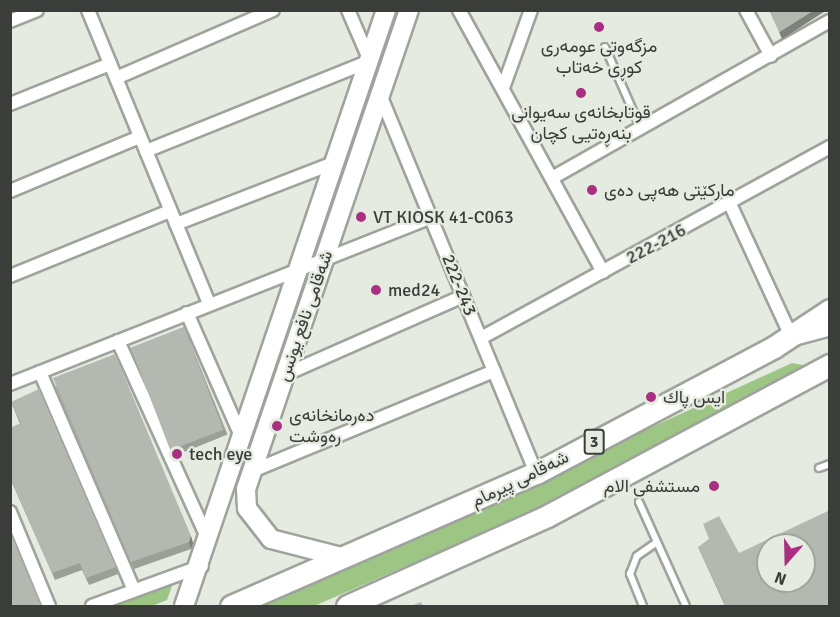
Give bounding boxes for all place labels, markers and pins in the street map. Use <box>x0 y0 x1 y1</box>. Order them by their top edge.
marker: مزگەوتی عومەری کوڕی خەتاب <box>592 20 606 34</box>
place label: مزگەوتی عومەری کوڕی خەتاب <box>541 36 657 78</box>
marker: قوتابخانەی سەیوانی بنەڕەتیی کچان <box>574 86 588 100</box>
place label: قوتابخانەی سەیوانی بنەڕەتیی کچان <box>511 102 651 144</box>
place label: مارکێتی هەپی دەی <box>604 179 735 201</box>
marker: مارکێتی هەپی دەی <box>585 183 599 197</box>
place label: VT KIOSK 41-C063 <box>373 206 514 228</box>
marker: VT KIOSK 41-C063 <box>354 210 368 224</box>
place label: med24 <box>388 279 440 301</box>
marker: med24 <box>369 283 383 297</box>
place label: ايس پاك <box>663 386 725 408</box>
marker: ايس پاك <box>644 390 658 404</box>
place label: دەرمانخانەی رەوشت <box>289 405 374 448</box>
marker: دەرمانخانەی رەوشت <box>270 419 284 433</box>
place label: tech eye <box>189 443 252 465</box>
marker: tech eye <box>170 447 184 461</box>
place label: مستشفى الام <box>604 475 700 497</box>
marker: مستشفى الام <box>705 477 723 495</box>

